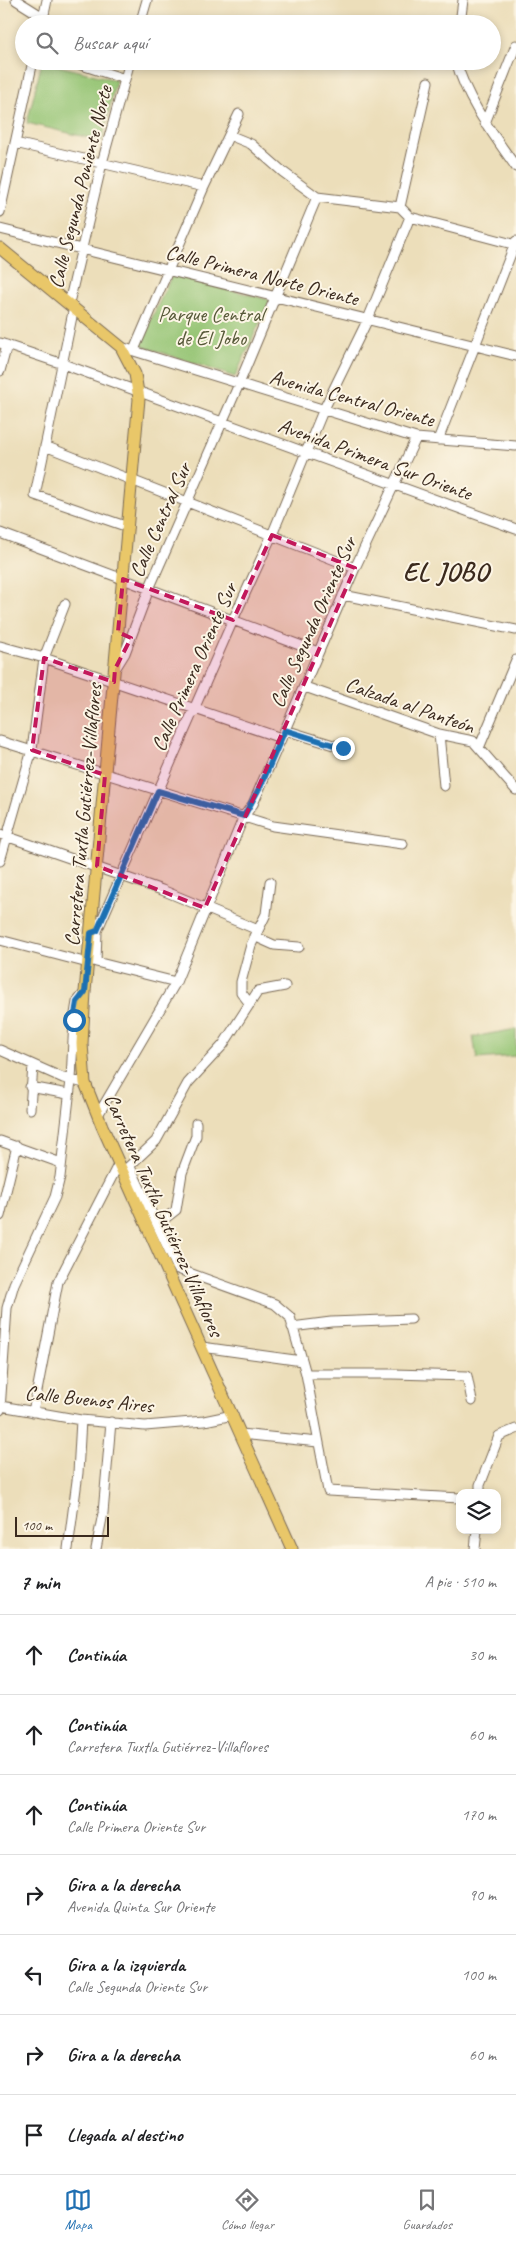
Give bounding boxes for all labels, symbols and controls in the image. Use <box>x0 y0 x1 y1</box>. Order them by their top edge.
search box <box>15 15 501 70</box>
icon: search <box>33 29 61 57</box>
text: Buscar aquí <box>73 31 147 55</box>
street label: Calle Segunda Poniente Norte <box>42 82 118 291</box>
street label: Calle Primera Norte Oriente <box>163 239 363 312</box>
park label: Parque Central de El Jobo <box>158 301 267 351</box>
street label: Avenida Central Oriente <box>267 364 438 433</box>
street label: Avenida Primera Sur Oriente <box>275 412 477 507</box>
street label: Calle Central Sur <box>123 457 198 581</box>
street label: Calle Segunda Oriente Sur <box>264 531 363 711</box>
district label: EL JOBO <box>403 555 492 588</box>
street label: Calle Primera Oriente Sur <box>145 577 243 755</box>
street label: Calzada al Panteón <box>342 671 478 739</box>
street label: Carretera Tuxtla Gutiérrez-Villaflores <box>59 681 108 947</box>
route end <box>332 737 355 760</box>
route start <box>63 1009 86 1032</box>
street label: Carretera Tuxtla Gutiérrez-Villaflores <box>99 1089 230 1342</box>
street label: Calle Buenos Aires <box>24 1379 156 1419</box>
map controls <box>456 1489 501 1534</box>
button: layers <box>456 1489 501 1534</box>
scale bar <box>15 1514 109 1537</box>
text: 100 m <box>22 1517 52 1534</box>
text: 7 min <box>20 1569 60 1595</box>
text: A pie · 510 m <box>425 1572 496 1592</box>
icon: ahead <box>20 1641 48 1669</box>
text: Continúa <box>67 1643 126 1667</box>
text: 30 m <box>469 1645 496 1665</box>
text: Continúa <box>67 1713 126 1737</box>
icon: ahead <box>20 1721 48 1749</box>
text: 60 m <box>469 1725 496 1745</box>
text: Carretera Tuxtla Gutiérrez-Villaflores <box>67 1737 268 1757</box>
text: Continúa <box>67 1793 126 1817</box>
icon: ahead <box>20 1801 48 1829</box>
text: 170 m <box>462 1805 496 1825</box>
text: Calle Primera Oriente Sur <box>67 1817 205 1837</box>
text: Gira a la derecha <box>67 1873 180 1897</box>
icon: right <box>20 1881 48 1909</box>
text: 90 m <box>469 1885 496 1905</box>
text: Avenida Quinta Sur Oriente <box>67 1897 215 1917</box>
text: Gira a la izquierda <box>67 1953 185 1977</box>
icon: left <box>20 1961 48 1989</box>
text: 100 m <box>462 1965 496 1985</box>
text: Calle Segunda Oriente Sur <box>67 1977 207 1997</box>
icon: right <box>20 2041 48 2069</box>
text: Gira a la derecha <box>67 2043 180 2067</box>
text: 60 m <box>469 2045 496 2065</box>
icon: arrive <box>20 2121 48 2149</box>
text: Llegada al destino <box>67 2123 183 2147</box>
tab: Mapa <box>64 2186 92 2233</box>
tab: Cómo llegar <box>221 2186 274 2233</box>
tab: Guardados <box>403 2186 452 2233</box>

